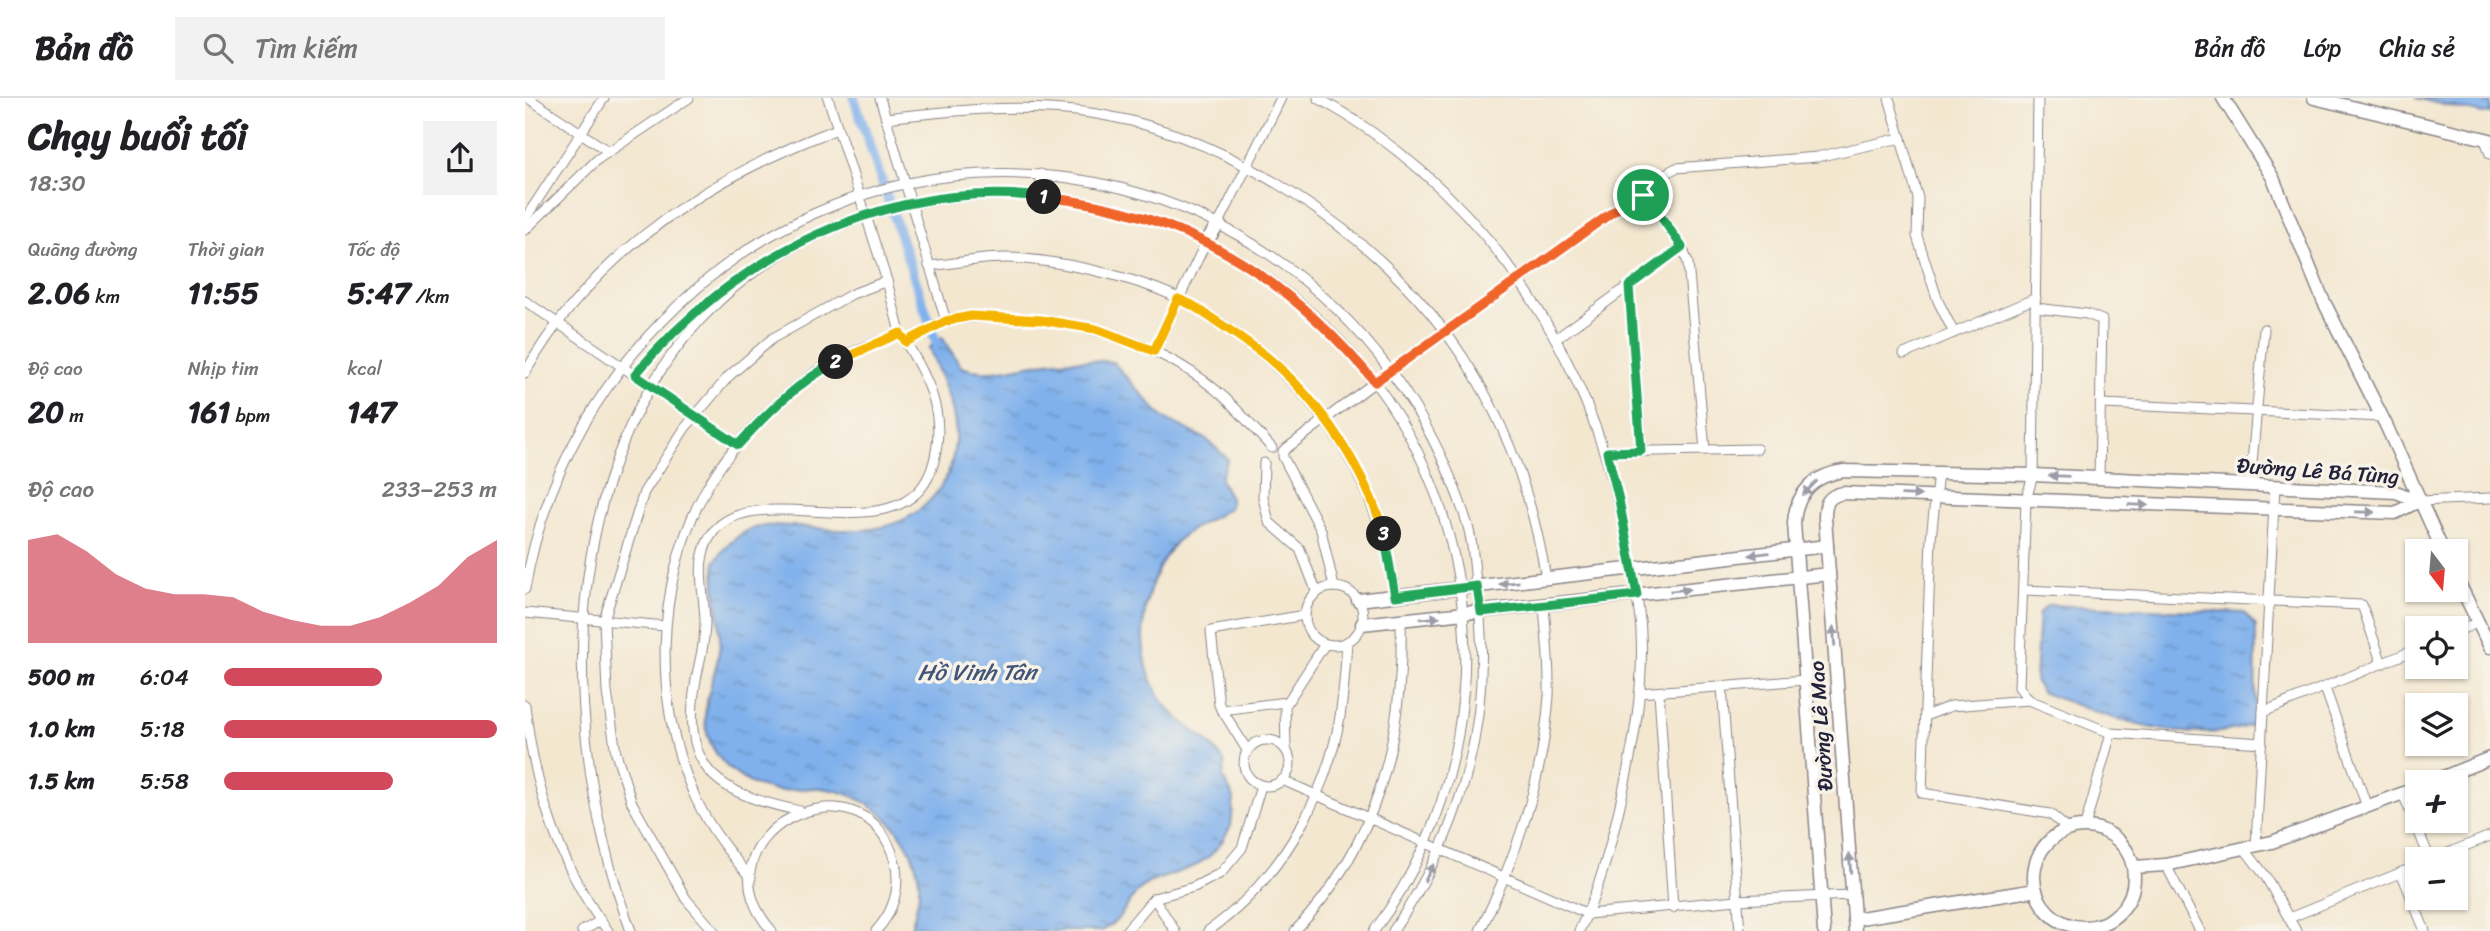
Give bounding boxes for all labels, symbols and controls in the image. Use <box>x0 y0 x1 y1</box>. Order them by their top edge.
search box <box>175 17 665 80</box>
text: Bản đồ <box>35 19 133 77</box>
text: Tìm kiếm <box>255 25 358 71</box>
text: Bản đồ <box>2194 27 2265 69</box>
text: Lớp <box>2303 27 2341 69</box>
text: Chia sẻ <box>2379 27 2455 69</box>
icon: search <box>199 29 237 67</box>
text: Chạy buổi tối <box>28 103 247 170</box>
button: share <box>423 121 497 195</box>
text: 18:30 <box>28 163 86 204</box>
pin <box>1613 165 1673 225</box>
icon: arrive <box>1624 176 1662 214</box>
pin: 1 <box>1027 180 1061 214</box>
text: 1 <box>1039 180 1048 213</box>
text: Quãng đường <box>28 233 138 266</box>
text: Thời gian <box>188 233 264 266</box>
text: Tốc độ <box>347 233 400 266</box>
text: 2.06 <box>28 266 90 320</box>
text: 11:55 <box>188 266 259 320</box>
text: 5:47 <box>347 266 411 320</box>
text: km <box>90 280 120 313</box>
text: /km <box>411 280 450 313</box>
pin: 2 <box>819 344 853 380</box>
text: 2 <box>830 345 841 378</box>
text: Độ cao <box>28 352 83 385</box>
text: Nhịp tim <box>188 352 259 385</box>
text: kcal <box>347 352 382 385</box>
text: 20 <box>28 385 64 439</box>
text: 161 <box>188 385 230 439</box>
text: 147 <box>347 385 396 439</box>
text: m <box>64 399 84 432</box>
text: bpm <box>230 399 270 432</box>
street label: Đường Lê Bá Tùng <box>2236 446 2401 496</box>
text: Độ cao <box>28 469 94 510</box>
text: 233–253 m <box>382 469 497 510</box>
one-way arrow <box>2048 471 2070 482</box>
one-way arrow <box>1801 479 1818 496</box>
one-way arrow <box>1900 490 1922 501</box>
one-way arrow <box>2127 499 2149 510</box>
one-way arrow <box>2355 507 2377 518</box>
pin: 3 <box>1367 516 1401 551</box>
text: 3 <box>1378 517 1389 550</box>
north arrow <box>2405 539 2467 602</box>
map controls <box>2405 539 2468 910</box>
one-way arrow <box>1748 548 1770 559</box>
one-way arrow <box>1498 577 1520 588</box>
one-way arrow <box>1670 585 1692 596</box>
one-way arrow <box>1419 612 1441 623</box>
button: locate <box>2405 616 2468 679</box>
one-way arrow <box>1828 625 1839 647</box>
water label: Hồ Vinh Tân <box>918 652 1039 693</box>
text: 500 m <box>28 657 95 698</box>
text: 6:04 <box>140 657 189 698</box>
street label: Đường Lê Mao <box>1797 659 1845 792</box>
button: layers <box>2405 693 2468 756</box>
text: 1.0 km <box>28 709 95 750</box>
text: 5:18 <box>140 709 185 750</box>
text: 1.5 km <box>28 761 95 802</box>
text: 5:58 <box>140 761 189 802</box>
button: + <box>2405 770 2468 833</box>
button: − <box>2405 847 2468 910</box>
one-way arrow <box>1844 852 1855 874</box>
one-way arrow <box>1423 863 1435 883</box>

